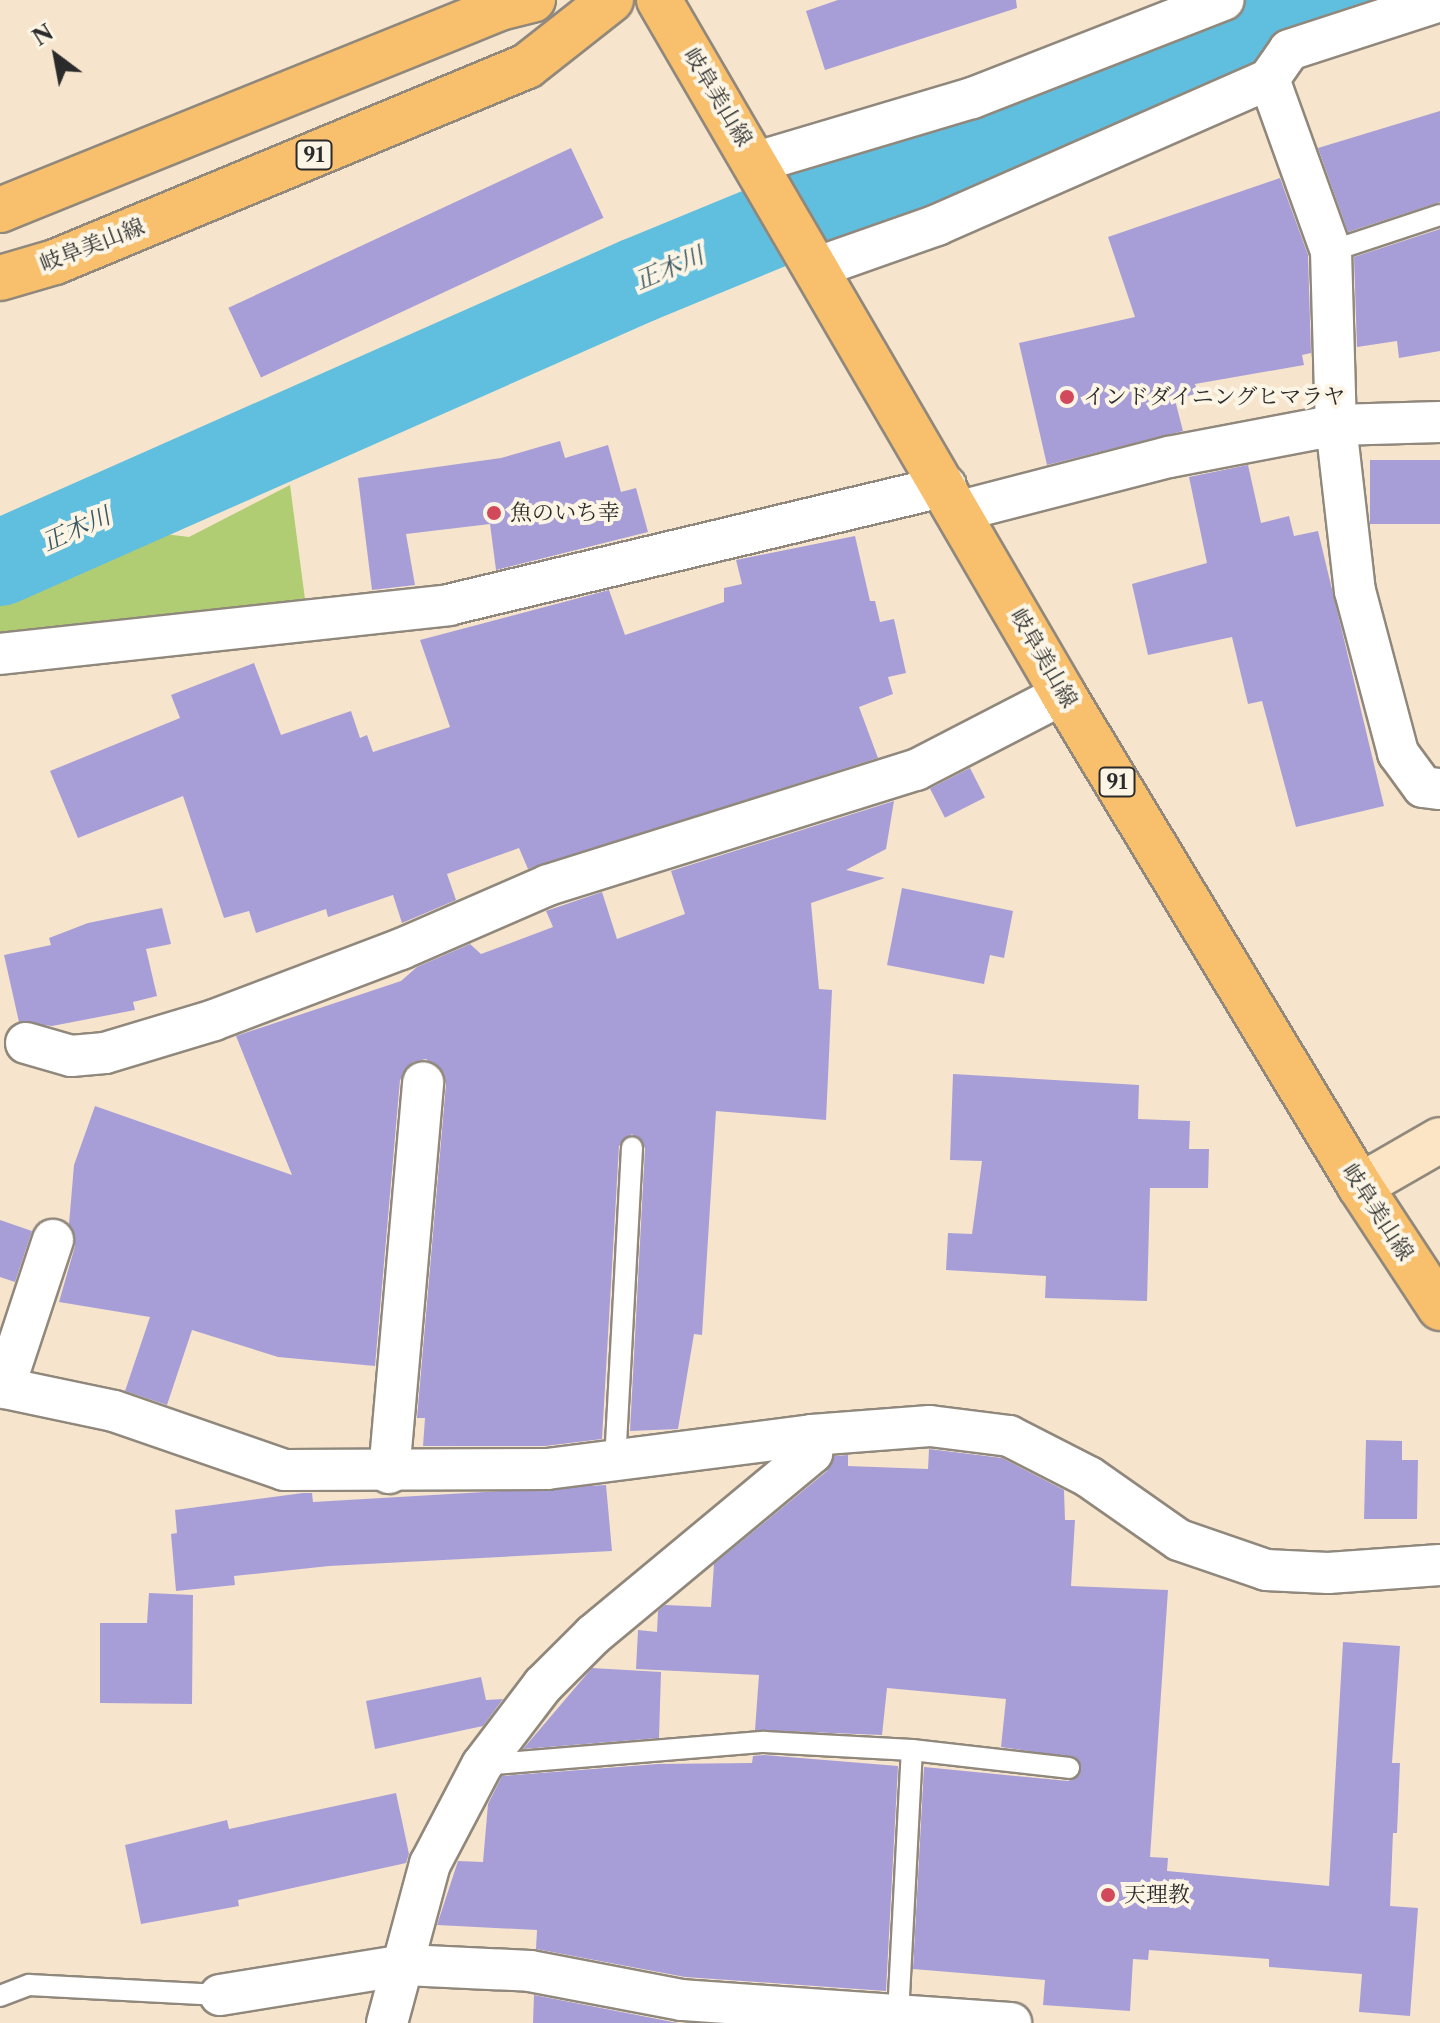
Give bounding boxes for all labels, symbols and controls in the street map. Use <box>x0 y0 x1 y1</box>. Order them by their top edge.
north arrow <box>16 16 96 96</box>
text: N <box>28 19 58 52</box>
street label: 岐阜美山線 <box>678 43 758 151</box>
road number: 91 <box>294 139 334 171</box>
street label: 岐阜美山線 <box>36 213 148 277</box>
water label: 正木川 <box>630 241 708 295</box>
place label: インドダイニングヒマラヤ <box>1083 384 1347 410</box>
marker: インドダイニングヒマラヤ <box>1058 388 1076 406</box>
place label: 魚のいち幸 <box>510 500 620 526</box>
water label: 正木川 <box>37 501 115 557</box>
marker: 魚のいち幸 <box>485 504 503 522</box>
street label: 岐阜美山線 <box>1005 604 1083 712</box>
road number: 91 <box>1097 766 1137 798</box>
street label: 岐阜美山線 <box>1337 1159 1419 1265</box>
place label: 天理教 <box>1124 1882 1190 1908</box>
marker: 天理教 <box>1099 1886 1117 1904</box>

